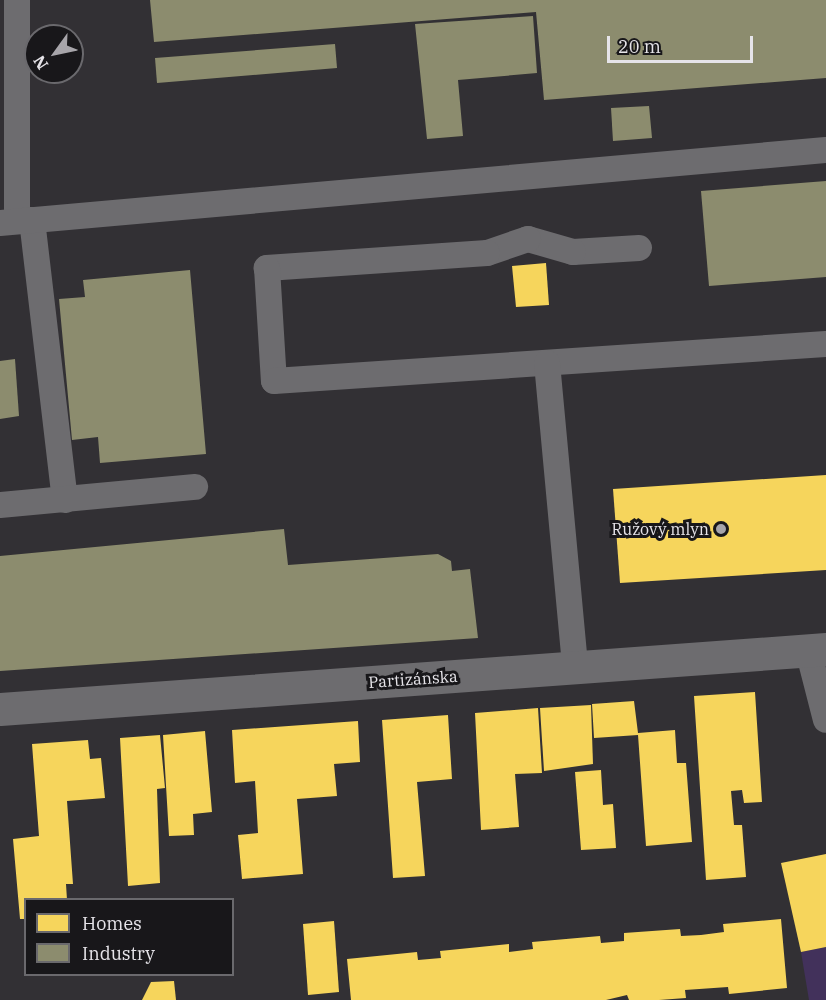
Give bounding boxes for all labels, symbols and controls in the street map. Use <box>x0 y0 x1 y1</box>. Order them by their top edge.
north arrow <box>24 24 84 84</box>
scale bar <box>610 24 756 62</box>
text: 20 m <box>618 35 661 58</box>
text: N <box>29 52 52 73</box>
place label: Ružový mlyn <box>612 519 709 539</box>
marker: Ružový mlyn <box>714 522 728 536</box>
street label: Partizánska <box>368 666 458 692</box>
legend <box>24 898 234 976</box>
text: Homes <box>82 912 142 935</box>
text: Industry <box>82 942 155 965</box>

